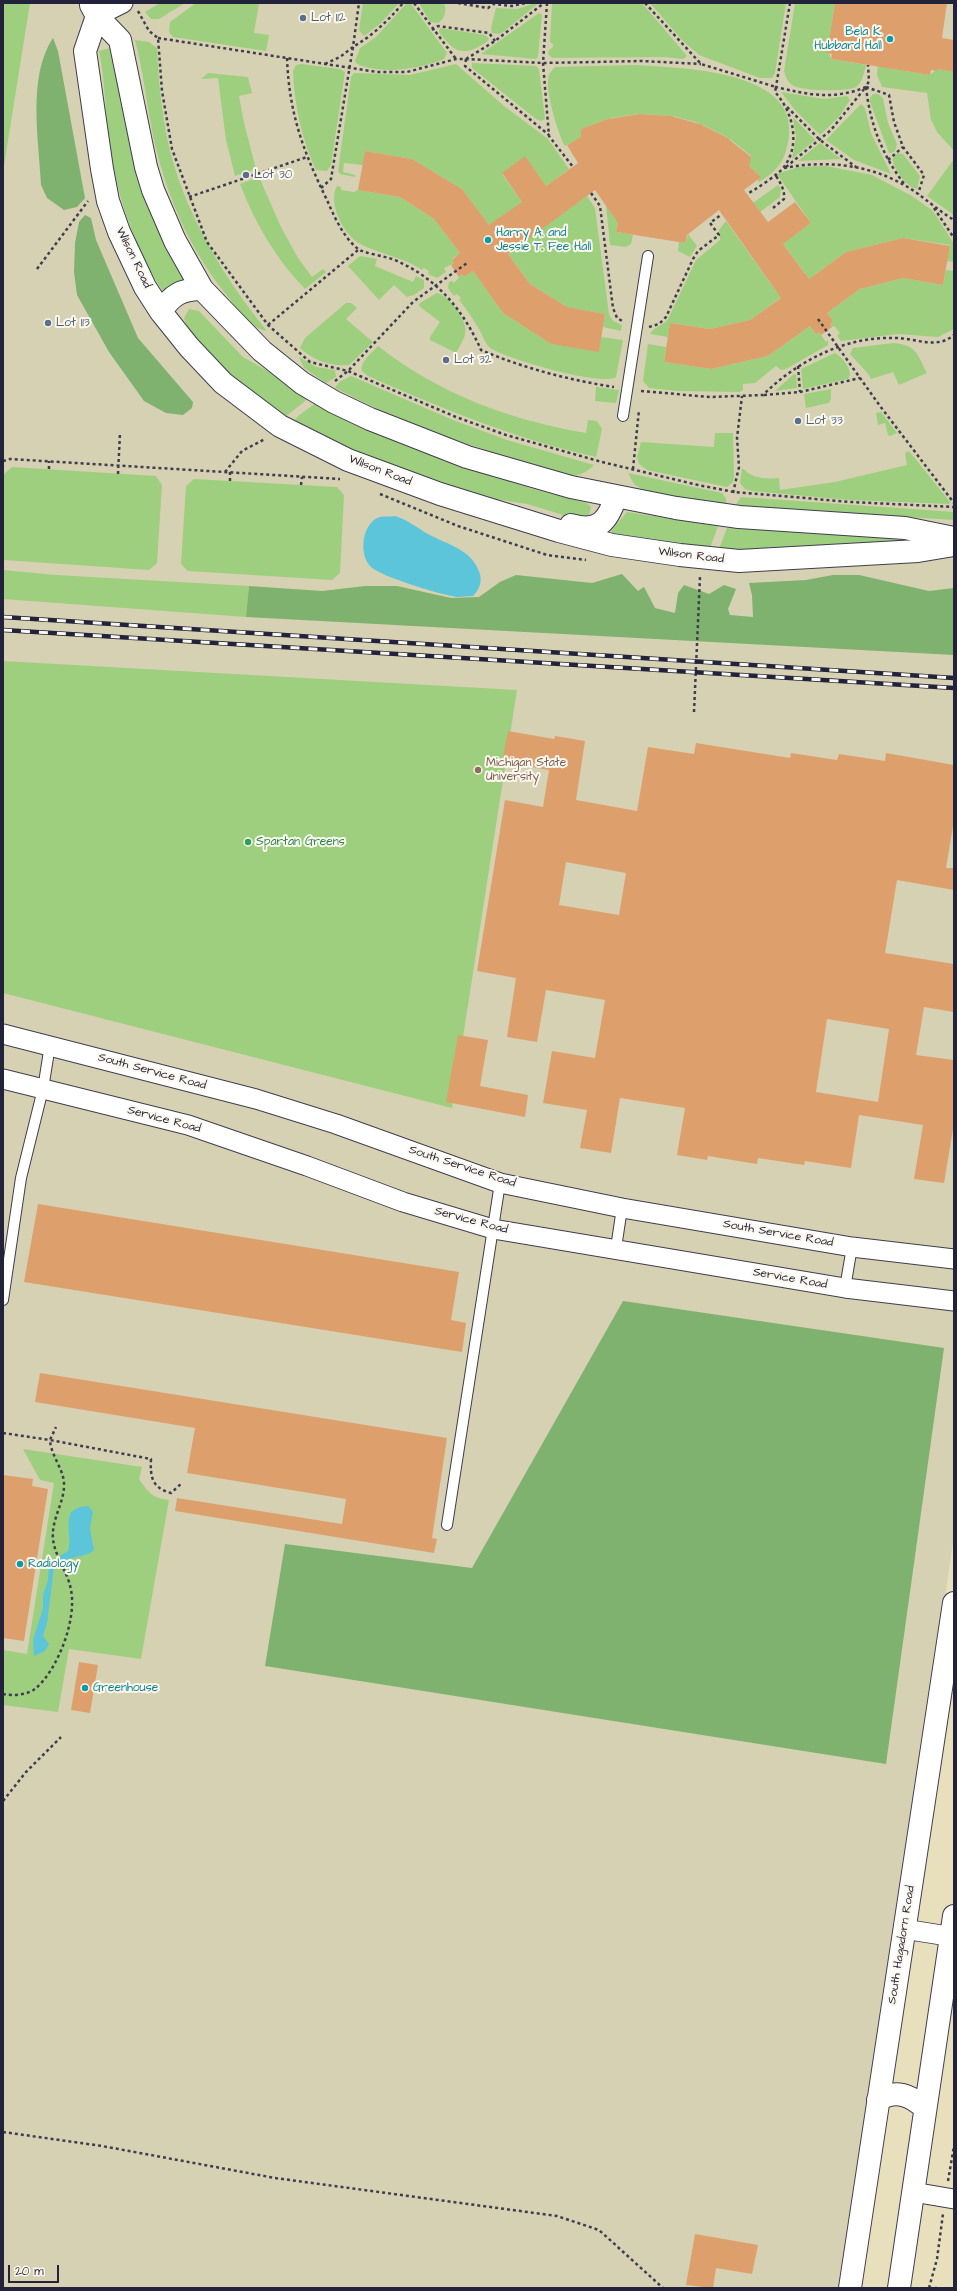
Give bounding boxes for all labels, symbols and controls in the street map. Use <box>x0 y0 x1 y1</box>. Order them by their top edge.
place label: Lot 112 <box>311 11 346 25</box>
marker: Lot 112 <box>298 13 308 23</box>
place label: Bela K. Hubbard Hall <box>814 25 882 53</box>
marker: Bela K. Hubbard Hall <box>885 34 895 44</box>
place label: Lot 30 <box>254 168 292 182</box>
marker: Lot 30 <box>241 170 251 180</box>
street label: Wilson Road <box>112 225 154 291</box>
place label: Harry A. and Jessie T. Fee Hall <box>496 226 591 254</box>
marker: Harry A. and Jessie T. Fee Hall <box>483 235 493 245</box>
place label: Lot 113 <box>56 316 90 330</box>
marker: Lot 113 <box>43 318 53 328</box>
place label: Lot 32 <box>454 353 492 367</box>
marker: Lot 32 <box>441 355 451 365</box>
place label: Lot 33 <box>806 414 843 428</box>
marker: Lot 33 <box>793 416 803 426</box>
street label: Wilson Road <box>347 452 413 490</box>
street label: Wilson Road <box>657 545 725 567</box>
place label: Michigan State University <box>486 756 566 784</box>
marker: Michigan State University <box>473 765 483 775</box>
place label: Spartan Greens <box>256 835 345 849</box>
marker: Spartan Greens <box>243 837 253 847</box>
street label: South Service Road <box>96 1051 208 1093</box>
street label: Service Road <box>126 1103 202 1137</box>
street label: South Service Road <box>407 1143 517 1191</box>
street label: Service Road <box>433 1204 509 1238</box>
street label: South Service Road <box>722 1217 834 1251</box>
street label: Service Road <box>752 1265 828 1293</box>
place label: Radiology <box>28 1557 79 1571</box>
marker: Radiology <box>15 1559 25 1569</box>
place label: Greenhouse <box>93 1681 158 1695</box>
marker: Greenhouse <box>80 1683 90 1693</box>
street label: South Hagadorn Road <box>886 1885 918 2005</box>
scale bar <box>10 2257 61 2283</box>
text: 20 m <box>15 2263 44 2280</box>

